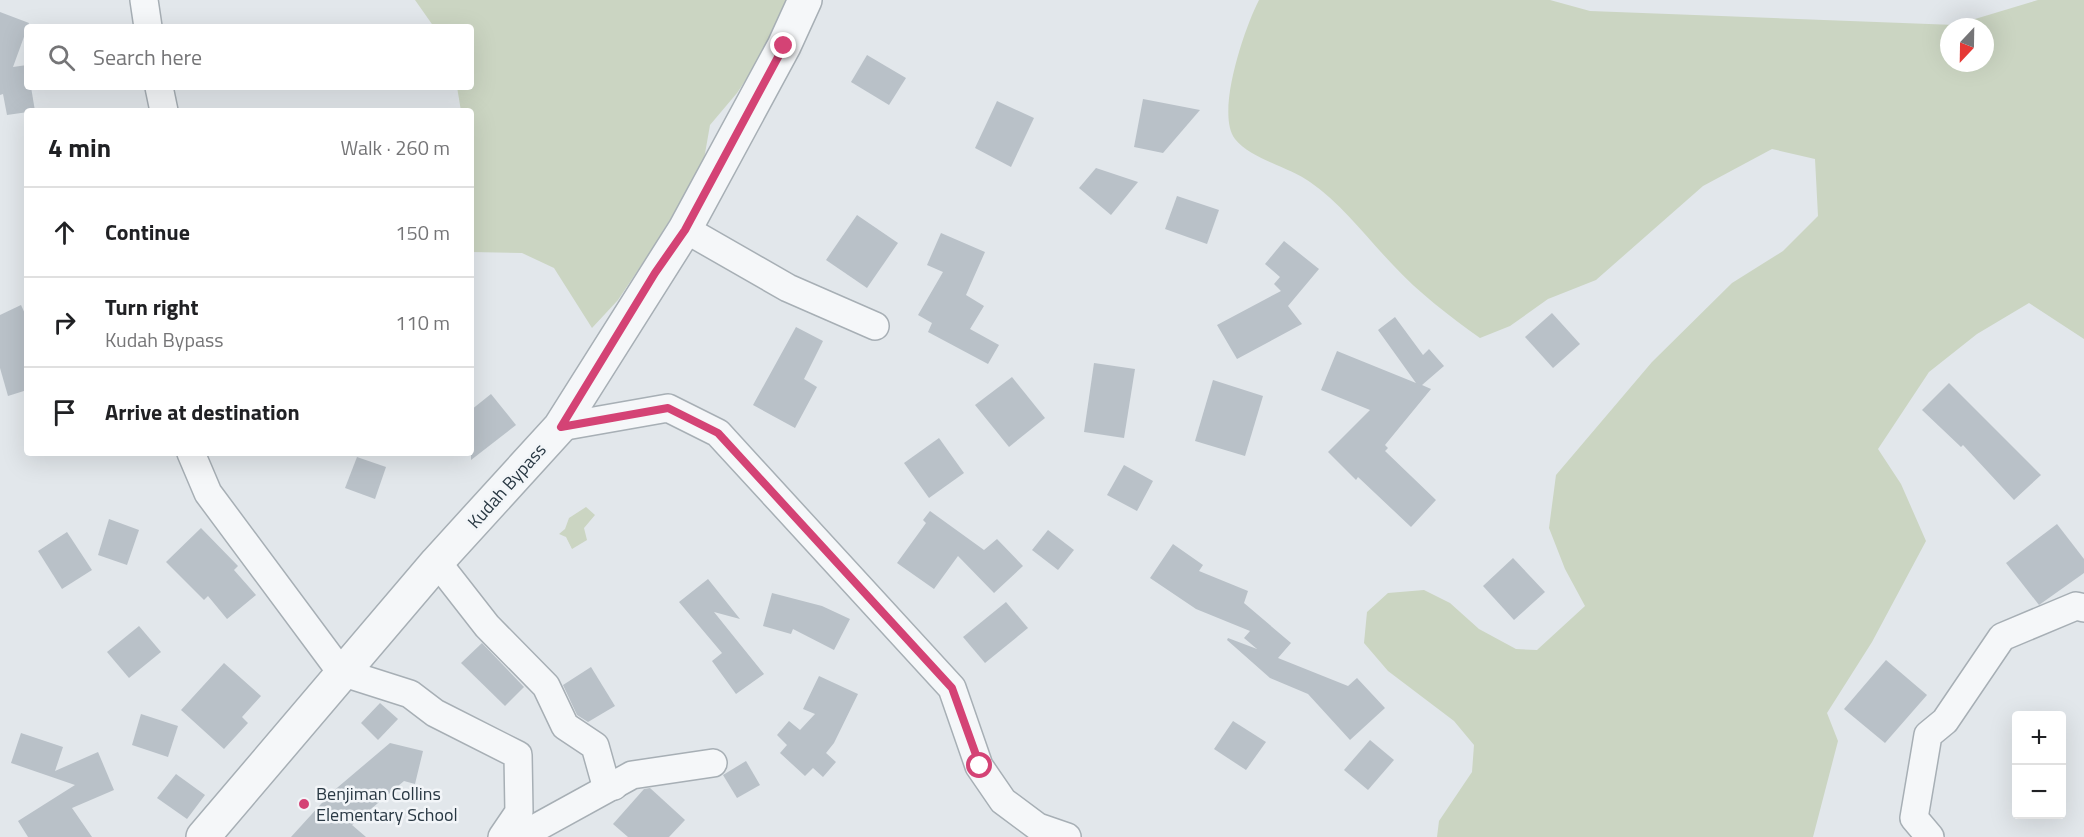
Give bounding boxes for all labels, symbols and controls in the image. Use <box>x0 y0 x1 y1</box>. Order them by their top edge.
north arrow <box>1940 18 1994 72</box>
search box <box>24 24 474 90</box>
route end <box>770 32 796 58</box>
text: Search here <box>93 40 202 74</box>
icon: search <box>45 41 78 74</box>
text: 4 min <box>48 128 111 167</box>
text: Walk · 260 m <box>341 132 450 163</box>
text: Continue <box>105 215 190 249</box>
icon: ahead <box>48 216 81 249</box>
text: 150 m <box>395 217 450 248</box>
text: Turn right <box>105 290 199 324</box>
icon: right <box>48 306 81 339</box>
text: 110 m <box>395 307 450 338</box>
text: Kudah Bypass <box>105 324 224 355</box>
text: Arrive at destination <box>105 395 300 429</box>
icon: arrive <box>48 396 81 429</box>
street label: Kudah Bypass <box>461 437 552 534</box>
map controls <box>2012 711 2066 819</box>
button: + <box>2012 711 2066 765</box>
route start <box>966 752 992 778</box>
button: − <box>2012 765 2066 819</box>
place label: Benjiman Collins Elementary School <box>316 780 458 828</box>
marker: Benjiman Collins Elementary School <box>297 797 311 811</box>

